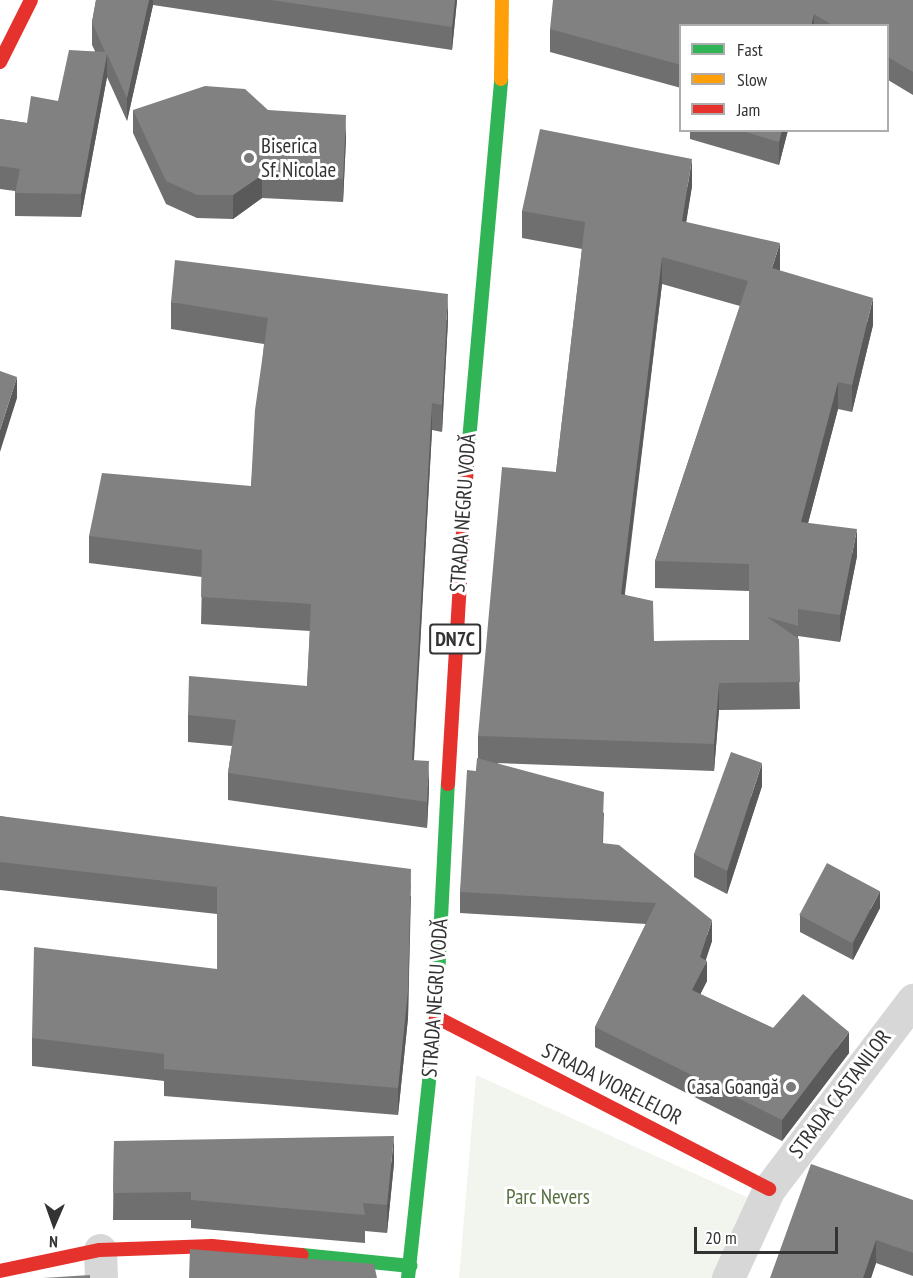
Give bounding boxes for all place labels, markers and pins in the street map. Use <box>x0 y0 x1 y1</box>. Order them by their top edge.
place label: Biserica Sf. Nicolae <box>261 133 337 183</box>
marker: Biserica Sf. Nicolae <box>242 151 256 165</box>
place label: Casa Goangă <box>687 1074 779 1100</box>
marker: Casa Goangă <box>784 1080 798 1094</box>

